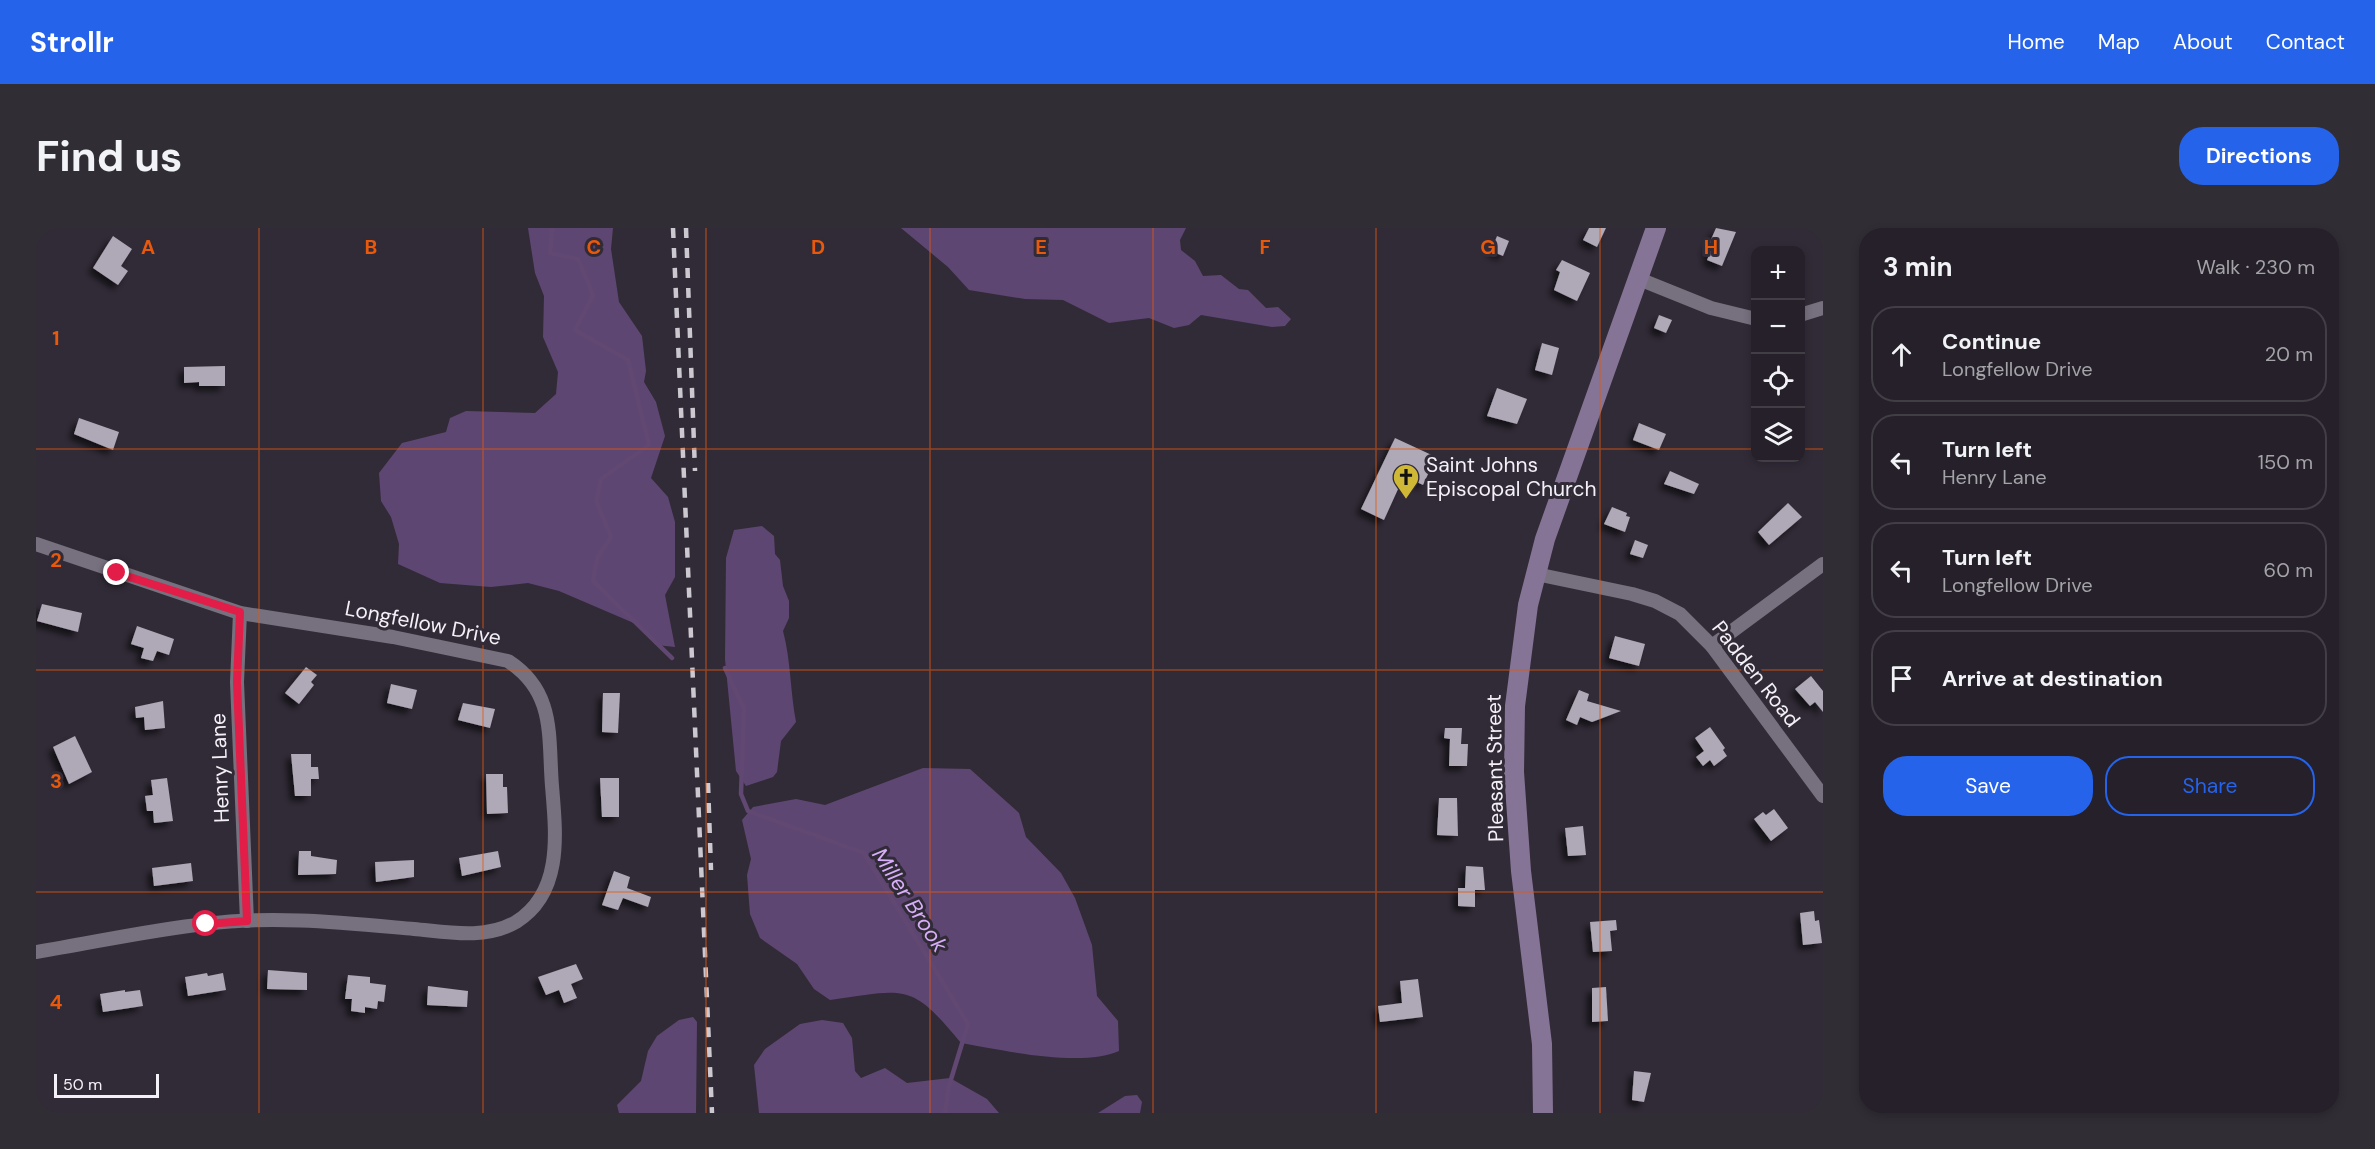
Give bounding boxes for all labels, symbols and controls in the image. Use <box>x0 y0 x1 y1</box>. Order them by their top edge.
text: Strollr <box>30 24 114 61</box>
text: Home <box>2007 28 2065 56</box>
text: Map <box>2098 28 2140 56</box>
text: About <box>2173 28 2233 56</box>
text: Contact <box>2266 28 2345 56</box>
button: Directions <box>2179 127 2339 185</box>
text: Find us <box>36 129 182 184</box>
text: A <box>141 234 155 260</box>
text: B <box>365 234 377 260</box>
text: C <box>587 234 601 260</box>
text: D <box>811 234 825 260</box>
text: E <box>1035 234 1047 260</box>
text: F <box>1259 234 1271 260</box>
text: G <box>1480 234 1496 260</box>
text: H <box>1704 234 1718 260</box>
map controls <box>1751 246 1805 462</box>
button: + <box>1751 246 1805 300</box>
text: 3 min <box>1883 250 1952 284</box>
text: Walk · 230 m <box>2196 254 2315 280</box>
button: − <box>1751 300 1805 354</box>
text: 1 <box>52 325 60 351</box>
text: Continue <box>1942 327 2041 356</box>
icon: ahead <box>1885 338 1918 371</box>
text: 20 m <box>2265 341 2313 367</box>
button: locate <box>1751 354 1805 408</box>
text: Longfellow Drive <box>1942 356 2093 382</box>
button: layers <box>1751 408 1805 462</box>
text: Turn left <box>1942 435 2032 464</box>
icon: left <box>1885 446 1918 479</box>
text: 150 m <box>2258 449 2313 475</box>
place label: Saint Johns Episcopal Church <box>1426 451 1597 503</box>
church icon: Saint Johns Episcopal Church <box>1391 462 1421 500</box>
text: Henry Lane <box>1942 464 2047 490</box>
text: Turn left <box>1942 543 2032 572</box>
text: 2 <box>50 547 62 573</box>
icon: left <box>1885 554 1918 587</box>
text: 60 m <box>2264 557 2313 583</box>
route end <box>103 559 129 585</box>
text: Longfellow Drive <box>1942 572 2093 598</box>
street label: Longfellow Drive <box>343 594 503 652</box>
street label: Padden Road <box>1706 615 1806 733</box>
icon: arrive <box>1885 662 1918 695</box>
text: Arrive at destination <box>1942 664 2163 693</box>
street label: Pleasant Street <box>1480 694 1510 842</box>
street label: Henry Lane <box>204 713 236 823</box>
button: Save <box>1883 756 2093 816</box>
button: Share <box>2105 756 2315 816</box>
text: 3 <box>50 768 62 794</box>
water label: Miller Brook <box>865 842 955 958</box>
route start <box>192 910 218 936</box>
text: 4 <box>50 989 63 1015</box>
scale bar <box>54 1071 159 1098</box>
text: 50 m <box>63 1074 102 1095</box>

